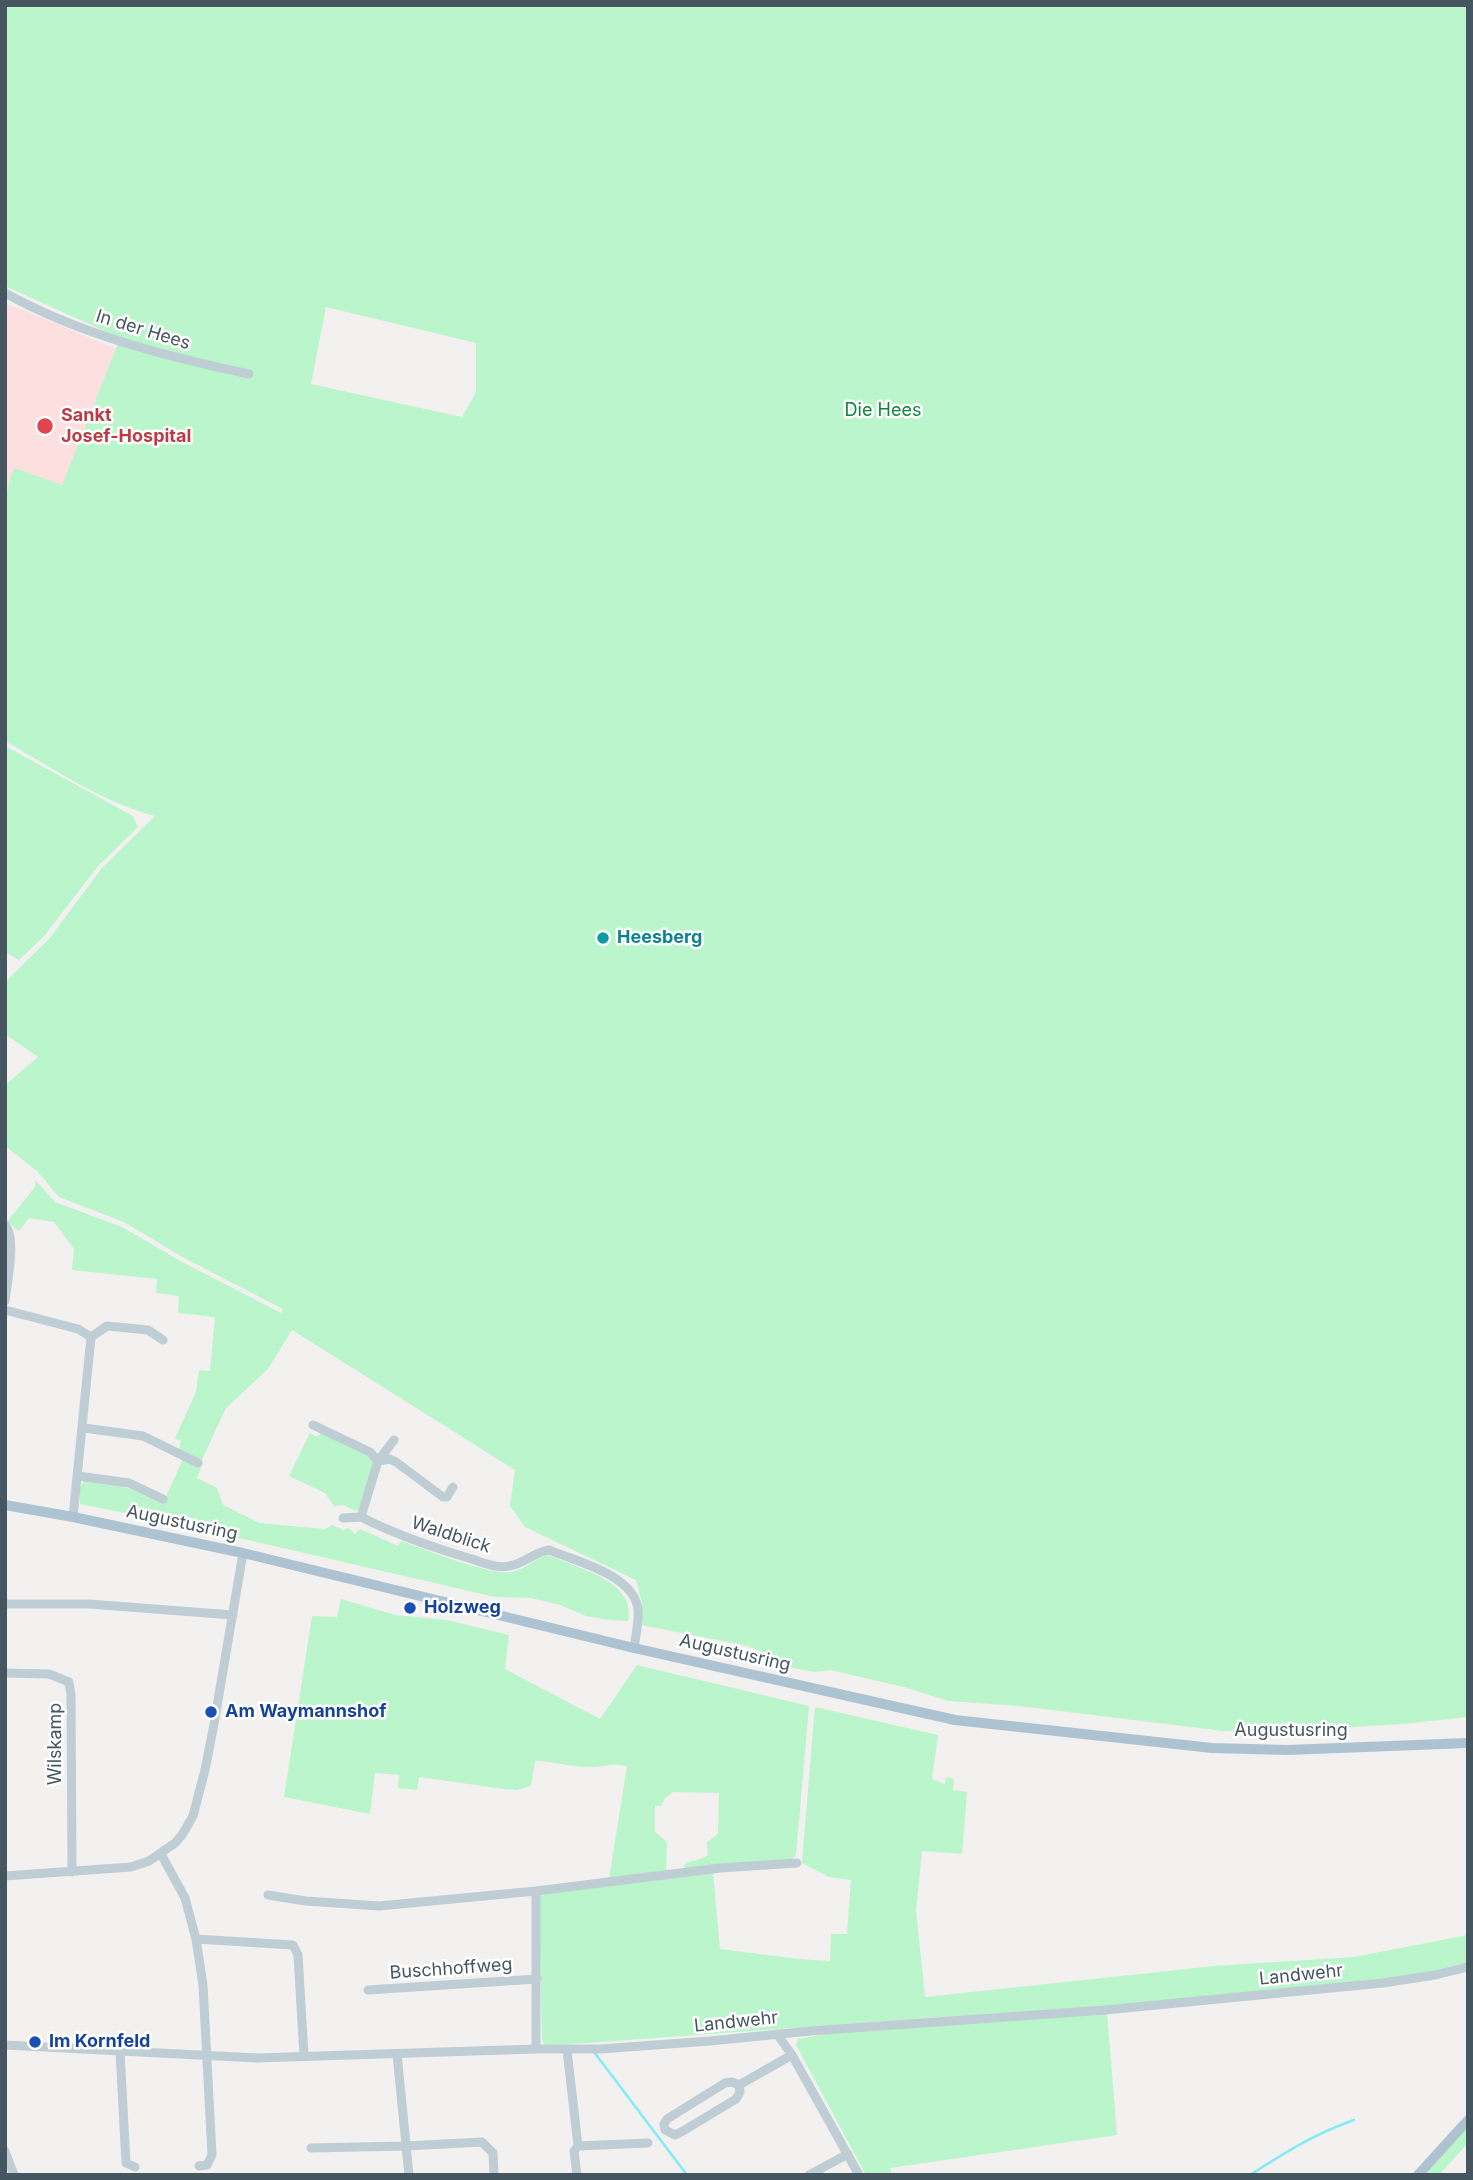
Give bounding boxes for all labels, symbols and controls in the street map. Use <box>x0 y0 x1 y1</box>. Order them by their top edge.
street label: In der Hees <box>93 305 193 355</box>
park label: Die Hees <box>845 400 921 422</box>
place label: Sankt Josef-Hospital <box>61 405 191 448</box>
marker: Sankt Josef-Hospital <box>35 416 55 436</box>
place label: Heesberg <box>617 927 702 949</box>
marker: Heesberg <box>595 930 611 946</box>
street label: Augustusring <box>124 1501 240 1545</box>
street label: Waldblick <box>409 1512 493 1558</box>
place label: Holzweg <box>424 1597 501 1619</box>
marker: Holzweg <box>402 1600 418 1616</box>
street label: Augustusring <box>677 1630 793 1676</box>
place label: Am Waymannshof <box>225 1701 387 1723</box>
street label: Wilskamp <box>45 1703 67 1785</box>
marker: Am Waymannshof <box>203 1704 219 1720</box>
street label: Augustusring <box>1234 1720 1348 1742</box>
street label: Buschhoffweg <box>389 1954 513 1984</box>
street label: Landwehr <box>1258 1960 1344 1990</box>
street label: Landwehr <box>693 2007 779 2037</box>
place label: Im Kornfeld <box>49 2031 150 2053</box>
marker: Im Kornfeld <box>27 2034 43 2050</box>

